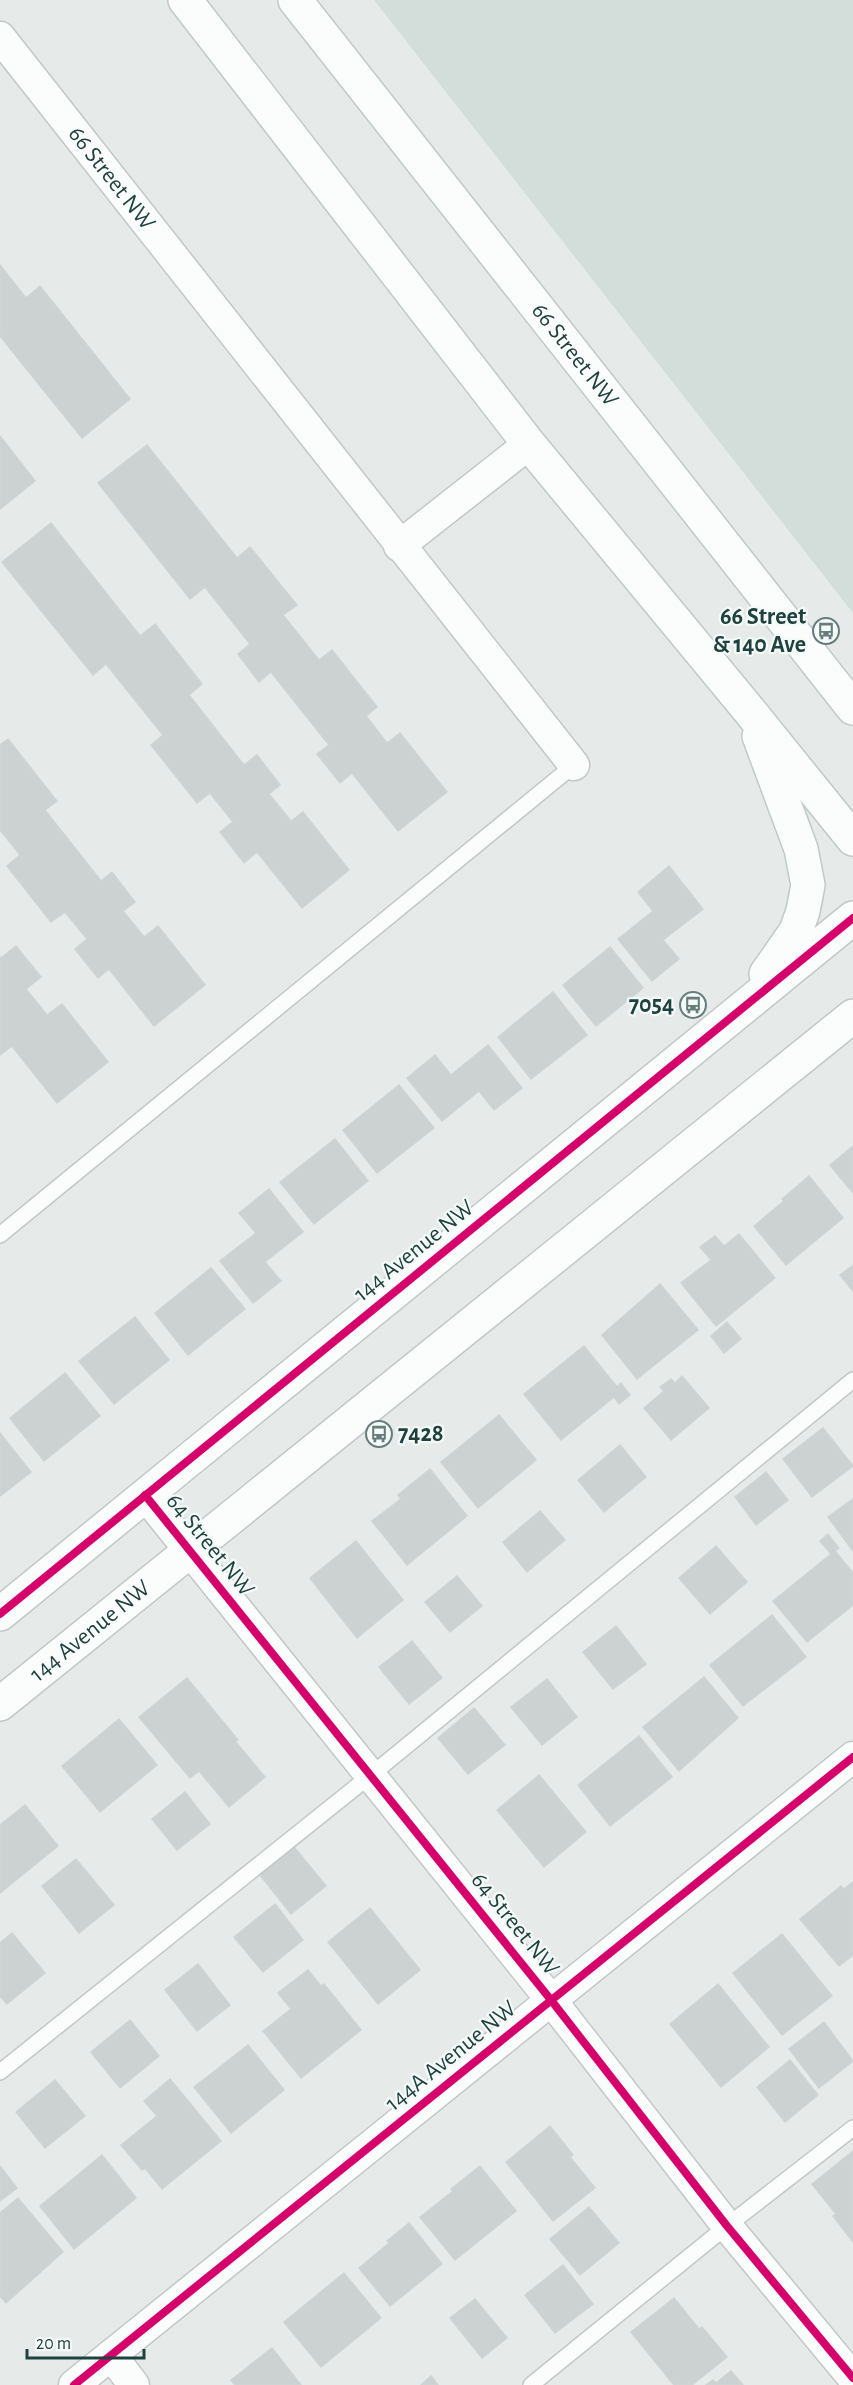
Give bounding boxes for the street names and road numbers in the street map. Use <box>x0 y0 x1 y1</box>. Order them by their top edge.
street label: 66 Street NW <box>63 122 160 235</box>
street label: 66 Street NW <box>527 299 623 412</box>
street label: 144 Avenue NW <box>349 1195 479 1306</box>
street label: 64 Street NW <box>161 1489 259 1601</box>
street label: 144 Avenue NW <box>26 1575 155 1687</box>
street label: 64 Street NW <box>466 1868 564 1980</box>
street label: 144A Avenue NW <box>381 1996 521 2116</box>

